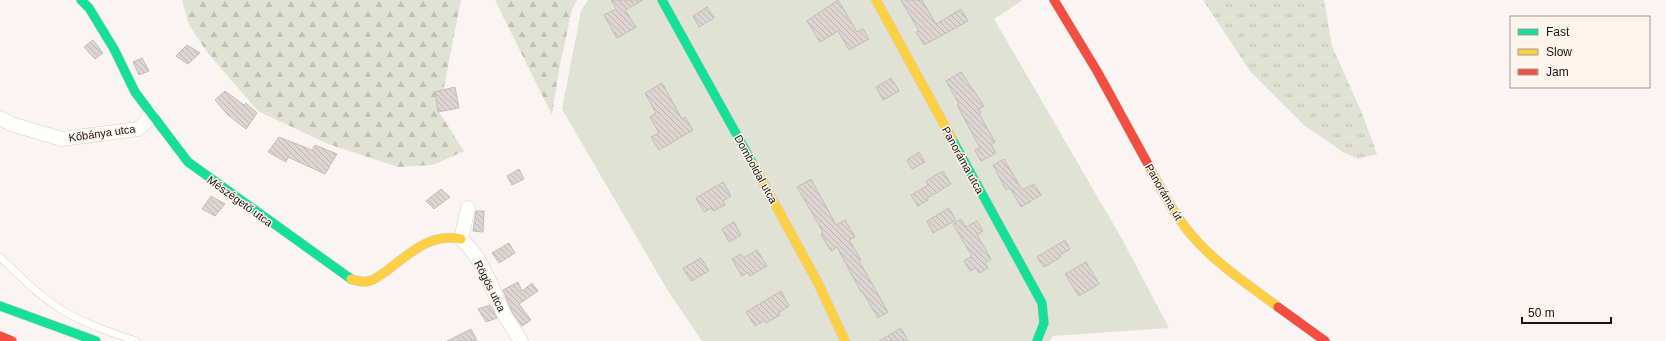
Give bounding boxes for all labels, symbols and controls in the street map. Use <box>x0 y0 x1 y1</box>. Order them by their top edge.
legend <box>1510 16 1650 88</box>
text: Fast <box>1546 25 1570 39</box>
text: Slow <box>1546 45 1572 59</box>
text: Jam <box>1546 65 1569 79</box>
street label: Kőbánya utca <box>68 122 137 144</box>
street label: Panoráma utca <box>940 124 987 196</box>
street label: Domboldal utca <box>732 133 780 206</box>
street label: Panoráma út <box>1143 162 1185 222</box>
street label: Mészégető utca <box>205 173 276 229</box>
street label: Rögös utca <box>472 258 508 314</box>
scale bar <box>1522 299 1611 325</box>
text: 50 m <box>1528 306 1555 320</box>

